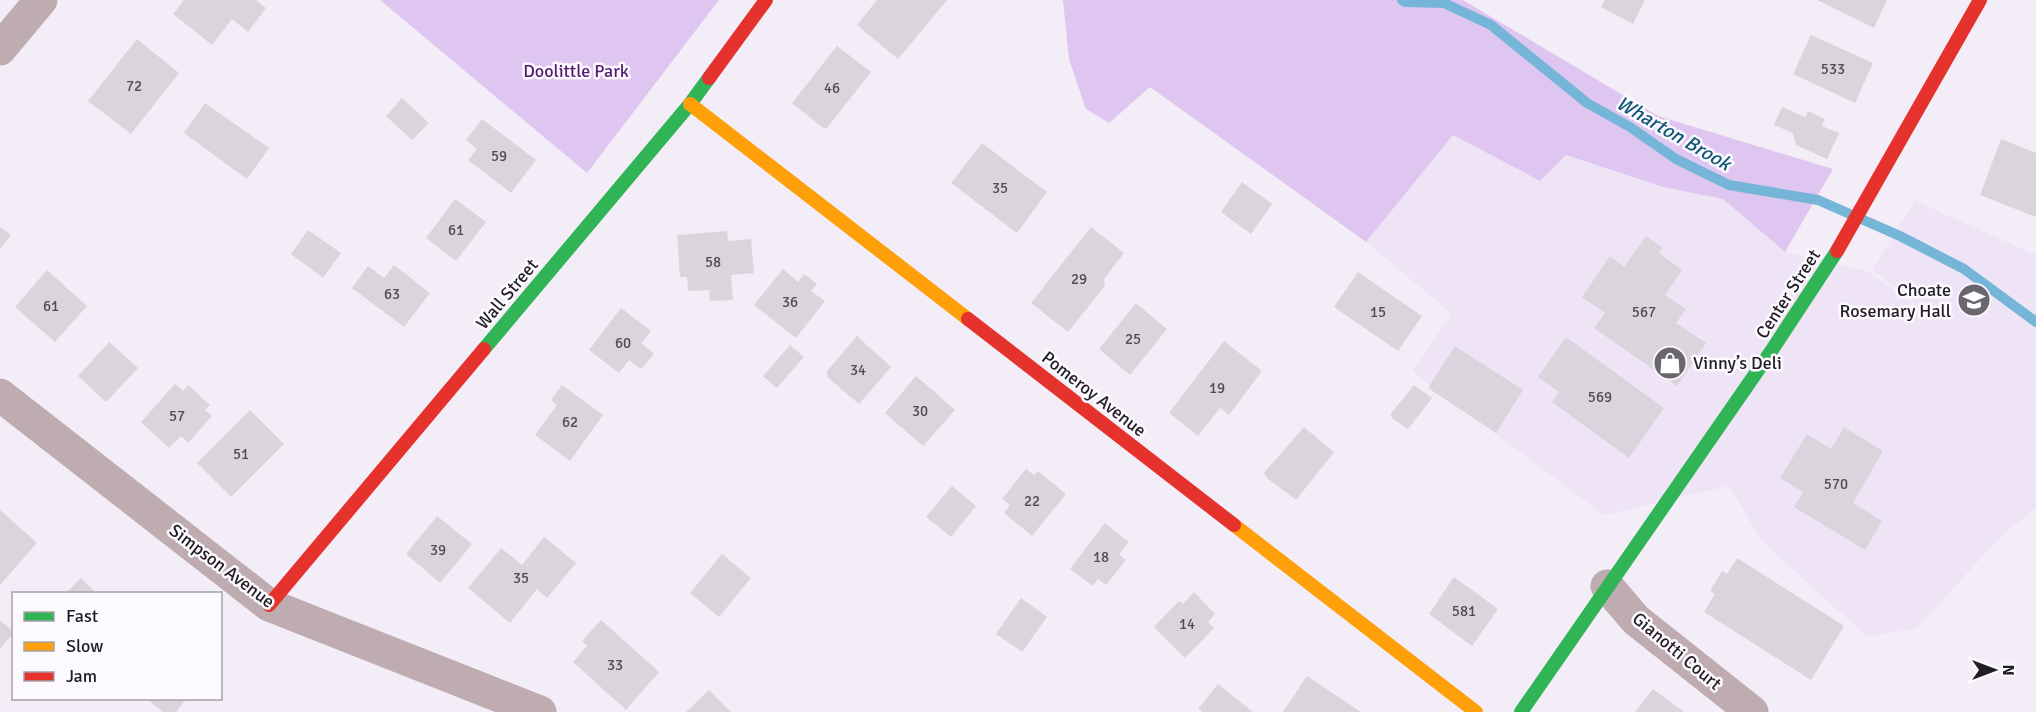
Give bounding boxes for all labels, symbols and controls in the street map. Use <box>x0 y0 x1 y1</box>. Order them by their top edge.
park label: Doolittle Park <box>523 60 629 82</box>
house number: 533 <box>1821 60 1845 78</box>
house number: 72 <box>126 77 142 95</box>
house number: 46 <box>824 79 840 97</box>
water label: Wharton Brook <box>1612 91 1737 177</box>
house number: 59 <box>491 147 507 165</box>
house number: 35 <box>992 179 1008 197</box>
house number: 61 <box>448 221 464 239</box>
street label: Center Street <box>1751 245 1825 343</box>
house number: 58 <box>705 253 721 271</box>
street label: Wall Street <box>471 254 543 334</box>
house number: 29 <box>1071 270 1087 288</box>
place label: Choate Rosemary Hall <box>1840 279 1951 322</box>
school or university icon: Choate Rosemary Hall <box>1956 282 1992 318</box>
house number: 63 <box>384 285 400 303</box>
house number: 36 <box>782 293 798 311</box>
house number: 61 <box>43 297 59 315</box>
house number: 15 <box>1370 303 1386 321</box>
house number: 567 <box>1632 303 1656 321</box>
house number: 25 <box>1125 330 1141 348</box>
house number: 60 <box>615 334 631 352</box>
shop icon: Vinny’s Deli <box>1652 345 1688 381</box>
street label: Pomeroy Avenue <box>1037 346 1151 442</box>
place label: Vinny’s Deli <box>1693 352 1782 374</box>
house number: 34 <box>850 361 866 379</box>
house number: 19 <box>1209 379 1225 397</box>
house number: 569 <box>1588 388 1612 406</box>
house number: 30 <box>912 402 928 420</box>
house number: 57 <box>169 407 185 425</box>
house number: 62 <box>562 413 578 431</box>
house number: 51 <box>233 445 249 463</box>
house number: 570 <box>1824 475 1848 493</box>
house number: 22 <box>1024 492 1040 510</box>
street label: Simpson Avenue <box>165 519 279 613</box>
house number: 39 <box>430 541 446 559</box>
house number: 18 <box>1093 548 1109 566</box>
house number: 35 <box>513 569 529 587</box>
legend <box>12 592 222 700</box>
house number: 581 <box>1452 602 1476 620</box>
text: Fast <box>66 605 98 627</box>
street label: Gianotti Court <box>1628 607 1726 695</box>
house number: 14 <box>1179 615 1195 633</box>
text: Slow <box>66 635 103 657</box>
north arrow <box>1964 640 2024 700</box>
house number: 33 <box>607 656 623 674</box>
text: N <box>1998 664 2018 676</box>
text: Jam <box>66 665 97 687</box>

